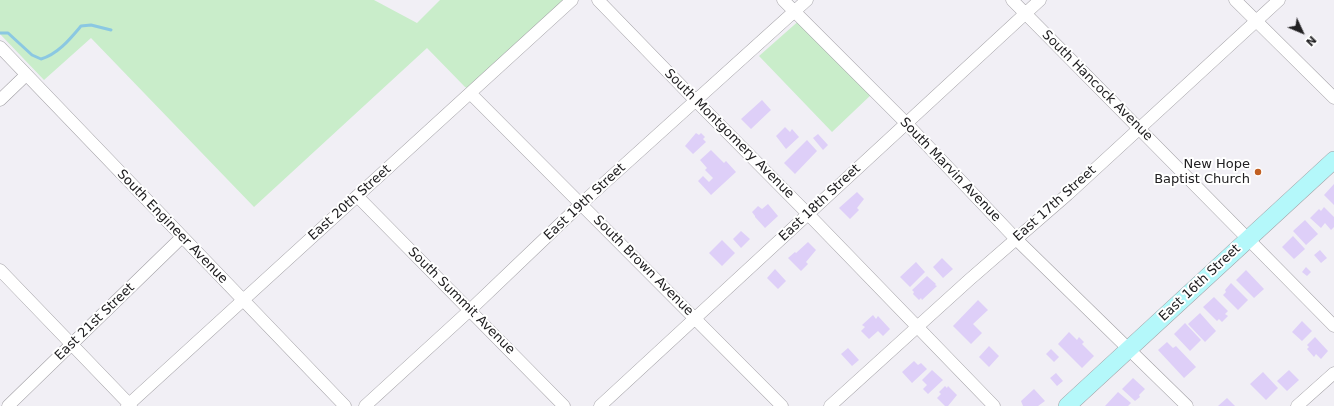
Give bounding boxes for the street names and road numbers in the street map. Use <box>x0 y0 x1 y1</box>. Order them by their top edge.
street label: South Hancock Avenue <box>1038 27 1156 145</box>
street label: South Montgomery Avenue <box>661 66 797 202</box>
street label: South Marvin Avenue <box>896 115 1004 225</box>
street label: East 19th Street <box>541 160 629 244</box>
street label: East 18th Street <box>776 161 864 245</box>
street label: East 20th Street <box>306 162 394 244</box>
street label: East 17th Street <box>1011 163 1099 245</box>
street label: South Engineer Avenue <box>114 167 230 287</box>
street label: South Brown Avenue <box>590 213 696 319</box>
street label: East 16th Street <box>1156 241 1244 325</box>
street label: South Summit Avenue <box>404 244 518 358</box>
street label: East 21st Street <box>52 280 138 364</box>

